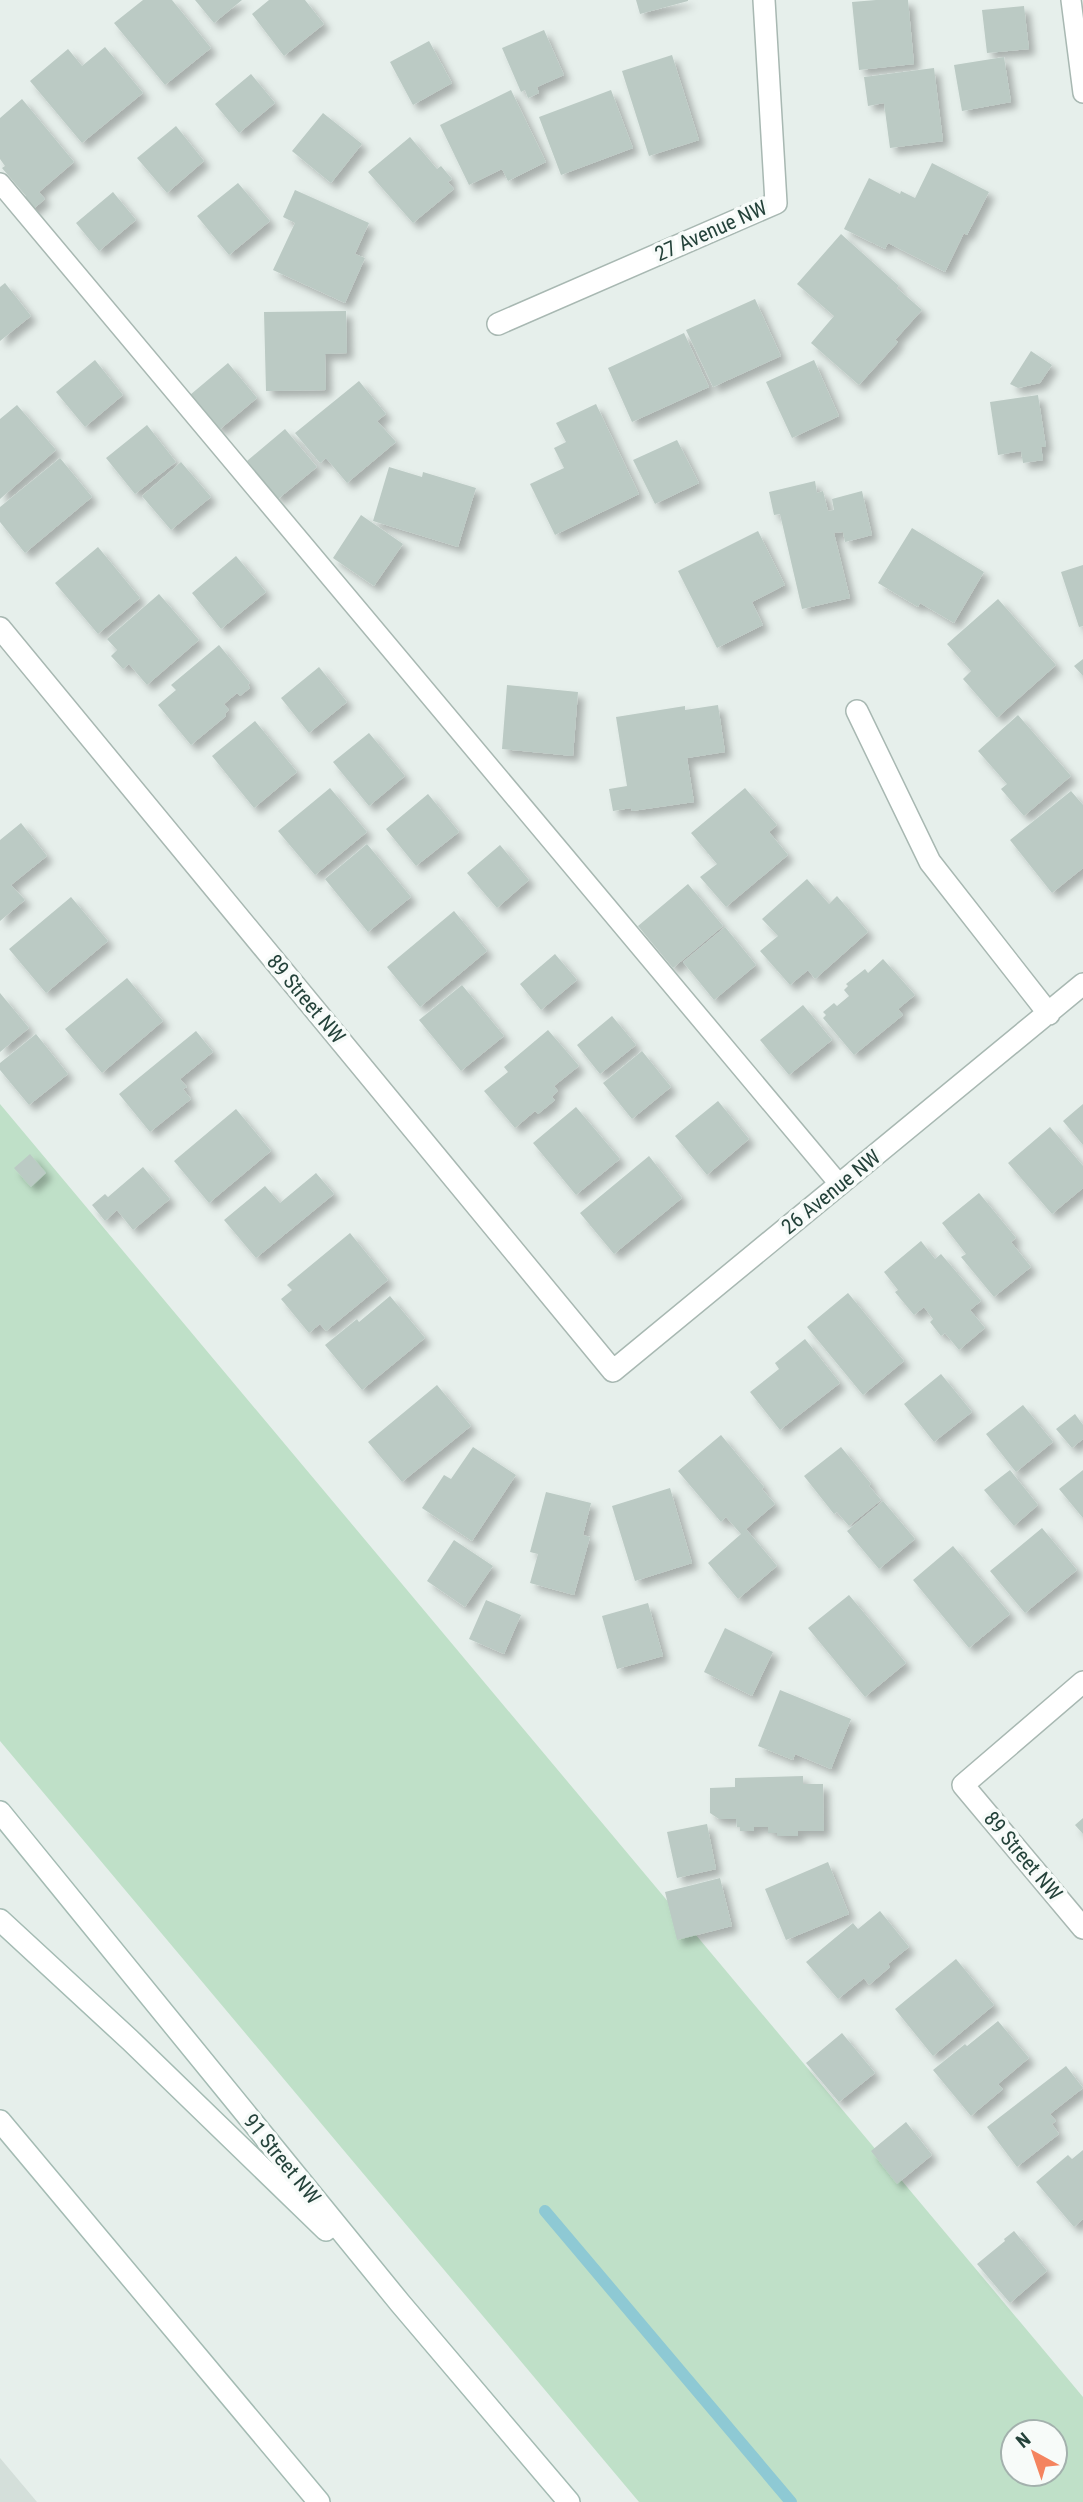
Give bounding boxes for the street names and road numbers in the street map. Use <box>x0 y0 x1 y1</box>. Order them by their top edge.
street label: 27 Avenue NW <box>651 196 771 266</box>
street label: 89 Street NW <box>262 950 350 1048</box>
street label: 26 Avenue NW <box>777 1145 885 1239</box>
street label: 89 Street NW <box>979 1807 1067 1905</box>
street label: 91 Street NW <box>239 2109 325 2209</box>

